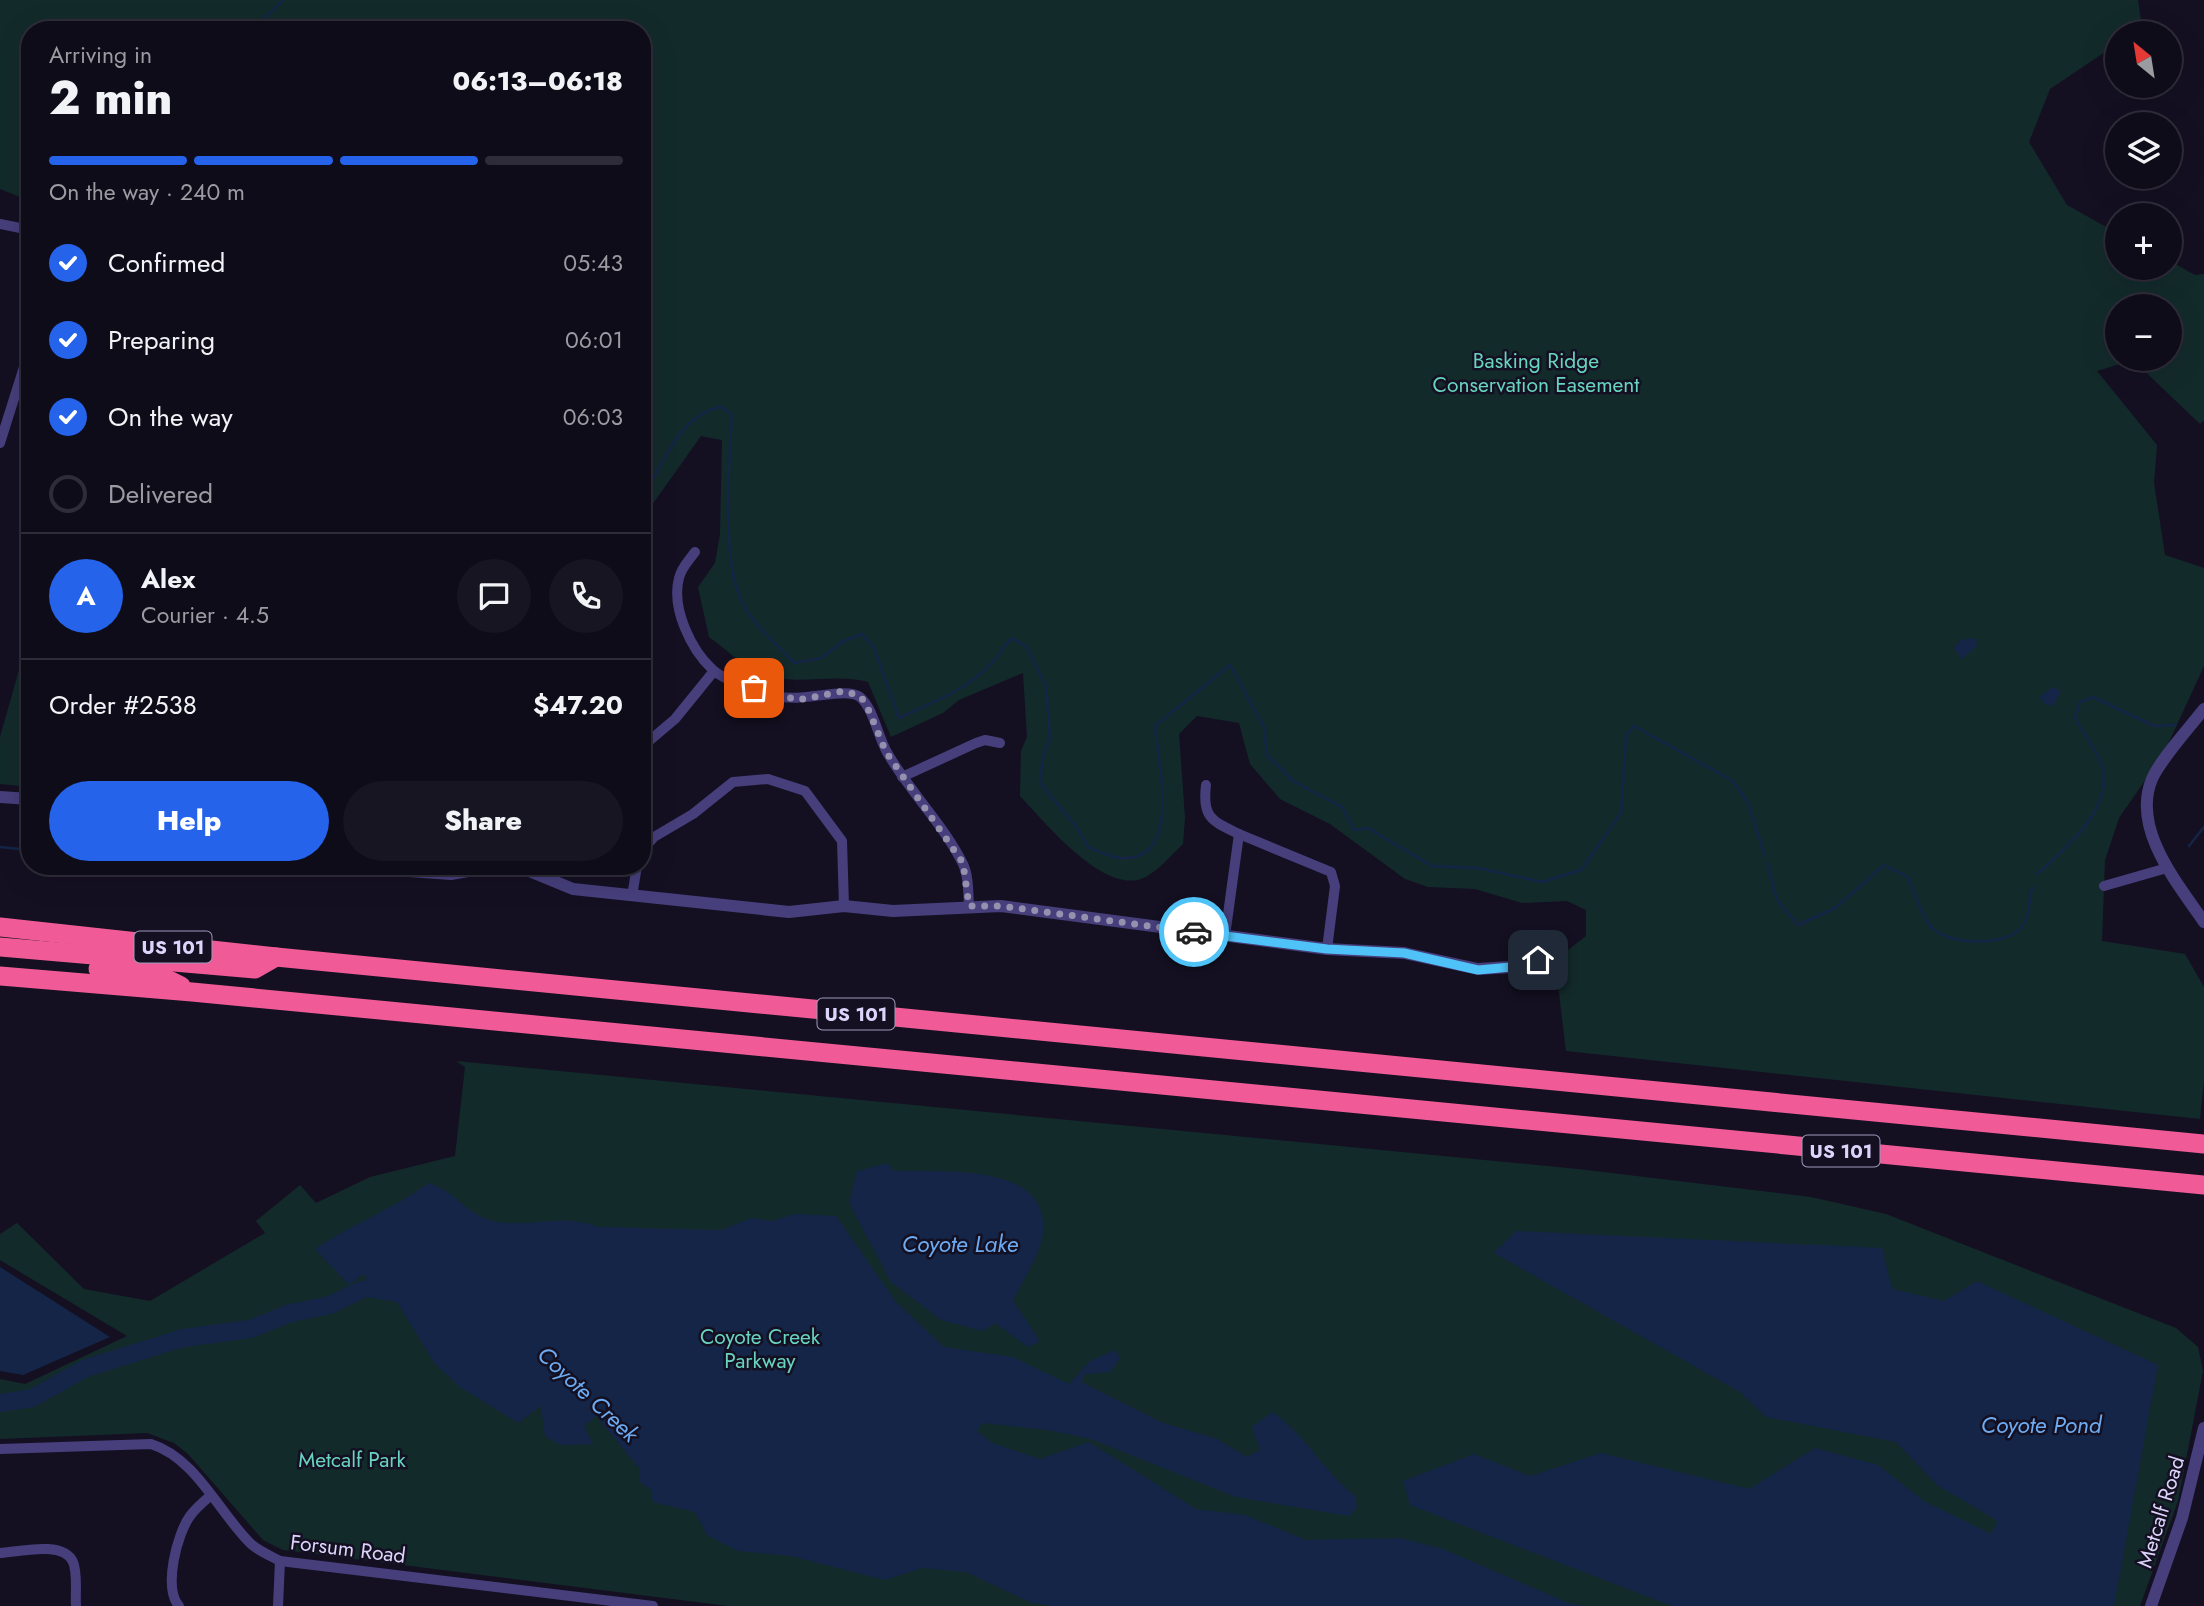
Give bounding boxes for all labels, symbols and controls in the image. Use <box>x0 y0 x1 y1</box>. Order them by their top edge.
north arrow <box>2105 21 2182 98</box>
map controls <box>2105 21 2182 371</box>
text: Arriving in <box>49 38 152 72</box>
text: 06:13–06:18 <box>452 62 623 100</box>
text: 2 min <box>49 65 173 131</box>
button: layers <box>2105 112 2182 189</box>
text: On the way · 240 m <box>49 175 245 209</box>
button: + <box>2105 203 2182 280</box>
icon: check <box>49 244 87 282</box>
text: Confirmed <box>108 244 225 282</box>
text: 05:43 <box>563 246 623 280</box>
button: − <box>2105 294 2182 371</box>
icon: check <box>49 321 87 359</box>
text: Preparing <box>108 321 215 359</box>
text: 06:01 <box>565 323 623 357</box>
park label: Basking Ridge Conservation Easement <box>1433 346 1639 400</box>
icon: check <box>49 398 87 436</box>
text: On the way <box>108 398 233 436</box>
text: 06:03 <box>563 400 623 434</box>
text: Delivered <box>108 475 213 513</box>
button: chat <box>457 559 531 633</box>
button: phone <box>549 559 623 633</box>
text: Alex <box>141 560 195 598</box>
text: A <box>76 577 96 615</box>
text: Courier · 4.5 <box>141 598 269 632</box>
pin <box>724 658 784 718</box>
icon: bag <box>735 669 773 707</box>
text: Order #2538 <box>49 686 197 724</box>
text: $47.20 <box>533 686 623 724</box>
button: Help <box>49 781 329 861</box>
button: Share <box>343 781 623 861</box>
courier <box>1159 897 1229 967</box>
icon: car <box>1175 913 1213 951</box>
pin <box>1508 930 1568 990</box>
road number: US 101 <box>134 931 212 962</box>
icon: home <box>1519 941 1557 979</box>
road number: US 101 <box>818 998 894 1030</box>
road number: US 101 <box>1802 1135 1880 1166</box>
water label: Coyote Lake <box>902 1227 1019 1261</box>
park label: Coyote Creek Parkway <box>700 1322 821 1376</box>
water label: Coyote Creek <box>530 1338 647 1451</box>
water label: Coyote Pond <box>1981 1408 2103 1442</box>
park label: Metcalf Park <box>298 1445 407 1475</box>
street label: Metcalf Road <box>2130 1452 2192 1572</box>
street label: Forsum Road <box>289 1527 407 1571</box>

